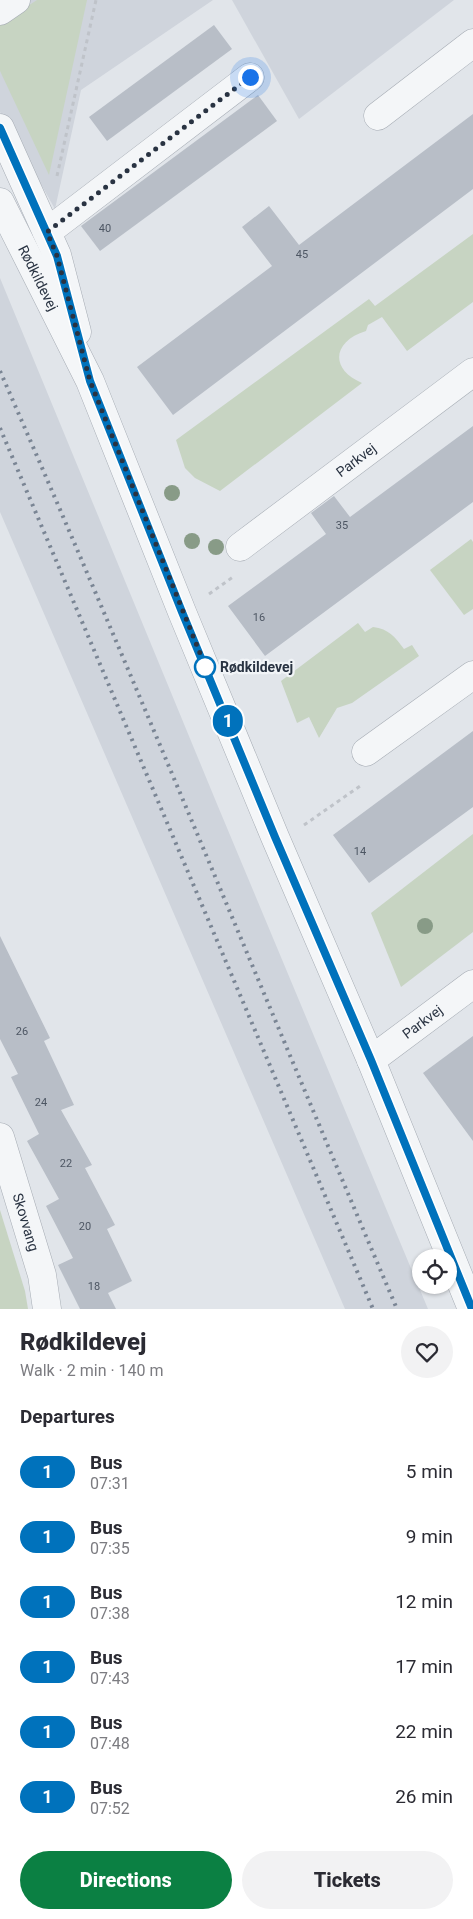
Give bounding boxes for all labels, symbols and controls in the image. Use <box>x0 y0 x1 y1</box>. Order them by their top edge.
your location <box>238 65 263 90</box>
house number: 40 <box>99 222 111 235</box>
street label: Rødkildevej <box>15 243 61 313</box>
house number: 45 <box>296 248 308 261</box>
street label: Parkvej <box>333 440 379 480</box>
house number: 35 <box>336 519 348 532</box>
house number: 16 <box>253 611 265 624</box>
marker: Rødkildevej <box>194 656 216 678</box>
place label: Rødkildevej <box>220 659 293 675</box>
line badge: 1 <box>212 705 244 737</box>
text: 1 <box>223 710 233 731</box>
house number: 14 <box>354 845 366 858</box>
street label: Parkvej <box>399 1002 445 1042</box>
house number: 26 <box>16 1025 28 1038</box>
house number: 24 <box>35 1096 47 1109</box>
house number: 22 <box>60 1157 72 1170</box>
street label: Skovvang <box>10 1191 42 1253</box>
house number: 20 <box>79 1220 91 1233</box>
map controls <box>412 1249 457 1294</box>
button: locate <box>412 1249 457 1294</box>
house number: 18 <box>88 1280 100 1293</box>
button: heart <box>401 1326 453 1378</box>
text: Rødkildevej <box>20 1328 146 1356</box>
text: Walk · 2 min · 140 m <box>20 1361 164 1380</box>
text: Departures <box>20 1405 115 1428</box>
text: Bus <box>90 1451 123 1474</box>
text: 5 min <box>406 1460 453 1483</box>
text: 1 <box>42 1461 53 1482</box>
text: 07:31 <box>90 1474 130 1493</box>
text: Bus <box>90 1516 123 1539</box>
text: 9 min <box>406 1525 453 1548</box>
text: 1 <box>42 1526 53 1547</box>
text: 07:35 <box>90 1539 130 1558</box>
text: Bus <box>90 1581 123 1604</box>
text: 12 min <box>395 1590 453 1613</box>
text: 1 <box>42 1591 53 1612</box>
text: 07:38 <box>90 1604 130 1623</box>
text: Bus <box>90 1646 123 1669</box>
text: 17 min <box>395 1655 453 1678</box>
text: 1 <box>42 1656 53 1677</box>
text: 07:43 <box>90 1669 130 1688</box>
text: Bus <box>90 1711 123 1734</box>
text: 22 min <box>395 1720 453 1743</box>
text: 1 <box>42 1721 53 1742</box>
text: 07:48 <box>90 1734 130 1753</box>
text: Bus <box>90 1776 123 1799</box>
text: 26 min <box>395 1785 453 1808</box>
text: 1 <box>42 1786 53 1807</box>
text: 07:52 <box>90 1799 130 1818</box>
button: Directions <box>20 1851 232 1909</box>
button: Tickets <box>242 1851 453 1909</box>

